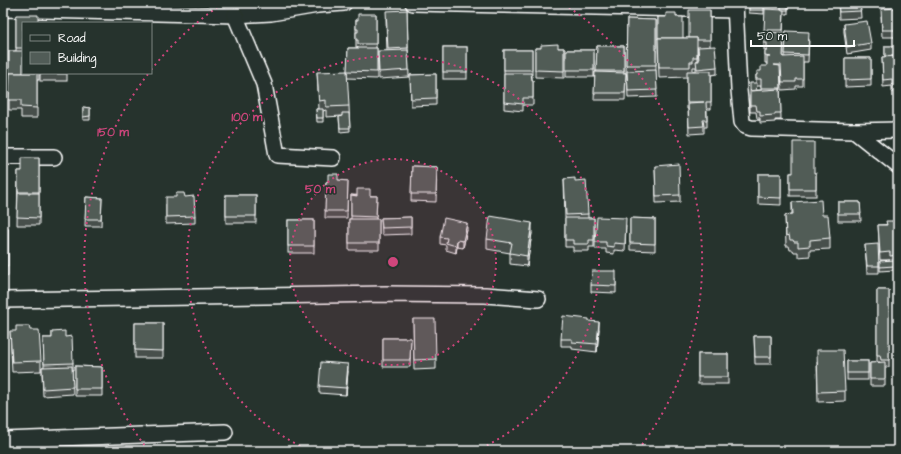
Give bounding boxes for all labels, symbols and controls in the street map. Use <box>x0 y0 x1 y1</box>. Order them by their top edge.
legend <box>22 22 152 74</box>
scale bar <box>751 22 854 48</box>
text: 50 m <box>757 28 788 45</box>
text: Road <box>58 30 86 47</box>
text: Building <box>58 50 96 68</box>
text: 100 m <box>232 109 263 126</box>
text: 150 m <box>97 124 130 141</box>
text: 50 m <box>305 181 336 198</box>
centre of rings <box>386 255 400 269</box>

